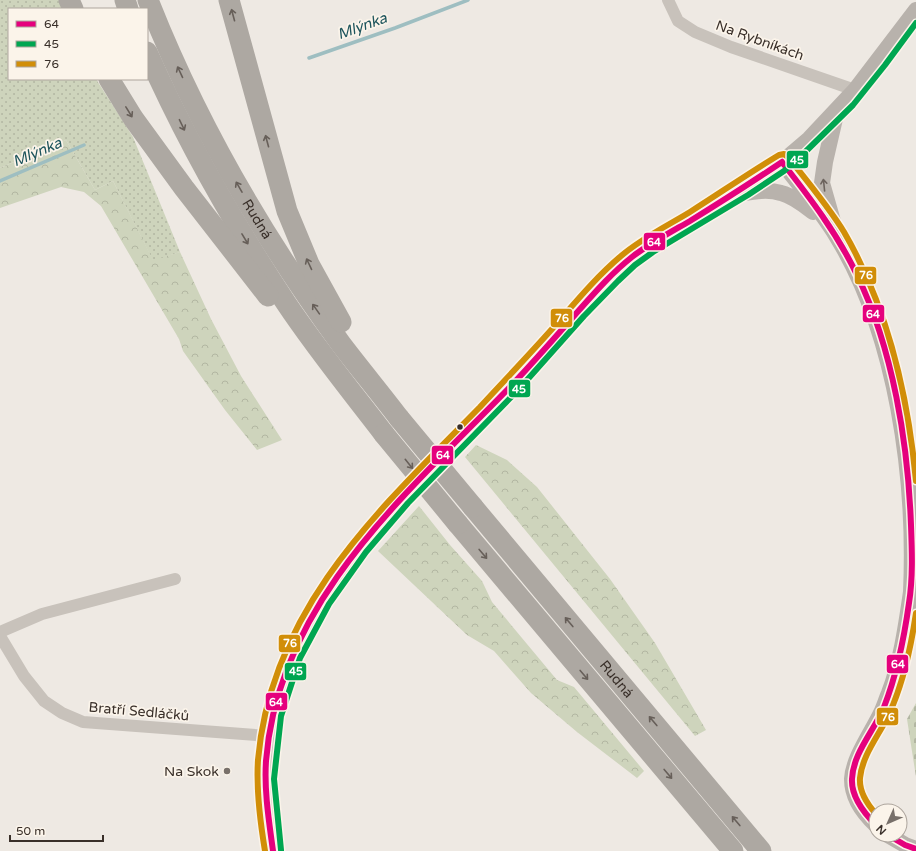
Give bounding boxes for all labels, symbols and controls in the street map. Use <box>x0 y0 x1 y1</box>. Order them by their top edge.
legend <box>8 8 148 80</box>
one-way arrow <box>229 9 237 22</box>
water label: Mlýnka <box>335 9 390 43</box>
text: 64 <box>44 17 60 31</box>
street label: Na Rybníkách <box>713 17 806 64</box>
text: 45 <box>44 37 59 51</box>
text: 76 <box>44 57 59 71</box>
one-way arrow <box>176 66 183 78</box>
one-way arrow <box>125 106 133 117</box>
one-way arrow <box>179 119 186 131</box>
water label: Mlýnka <box>10 133 65 170</box>
one-way arrow <box>263 134 270 147</box>
line badge: 45 <box>786 150 809 169</box>
text: 45 <box>790 154 804 167</box>
one-way arrow <box>820 179 827 192</box>
one-way arrow <box>235 181 243 193</box>
street label: Rudná <box>238 196 276 242</box>
line badge: 64 <box>643 232 666 251</box>
one-way arrow <box>242 233 250 245</box>
text: 64 <box>647 236 661 249</box>
one-way arrow <box>305 258 312 270</box>
line badge: 76 <box>854 266 877 285</box>
text: 76 <box>859 269 873 282</box>
one-way arrow <box>312 304 320 315</box>
line badge: 64 <box>862 304 885 323</box>
line badge: 76 <box>550 308 573 328</box>
text: 64 <box>866 308 880 321</box>
text: 76 <box>555 312 569 325</box>
line badge: 45 <box>508 379 531 398</box>
text: 45 <box>512 383 526 396</box>
unlabelled marker <box>455 422 465 432</box>
line badge: 64 <box>431 445 454 465</box>
text: 64 <box>436 449 450 462</box>
one-way arrow <box>404 459 413 470</box>
one-way arrow <box>478 548 487 559</box>
one-way arrow <box>564 617 573 628</box>
line badge: 76 <box>278 634 301 653</box>
text: 76 <box>283 637 297 650</box>
line badge: 64 <box>886 654 909 674</box>
street label: Rudná <box>596 657 637 701</box>
text: 64 <box>891 658 905 671</box>
line badge: 45 <box>284 662 307 681</box>
text: 45 <box>289 665 303 678</box>
one-way arrow <box>580 669 589 680</box>
line badge: 64 <box>265 692 288 711</box>
text: 64 <box>269 696 283 709</box>
street label: Bratří Sedláčků <box>88 699 190 724</box>
line badge: 76 <box>876 707 899 726</box>
text: 76 <box>881 711 895 724</box>
one-way arrow <box>648 716 657 727</box>
place label: Na Skok <box>164 763 219 780</box>
marker: Na Skok <box>222 766 232 776</box>
one-way arrow <box>663 769 672 780</box>
north arrow <box>868 803 908 843</box>
one-way arrow <box>732 816 741 826</box>
scale bar <box>10 817 103 843</box>
text: N <box>874 822 889 837</box>
text: 50 m <box>16 824 45 838</box>

